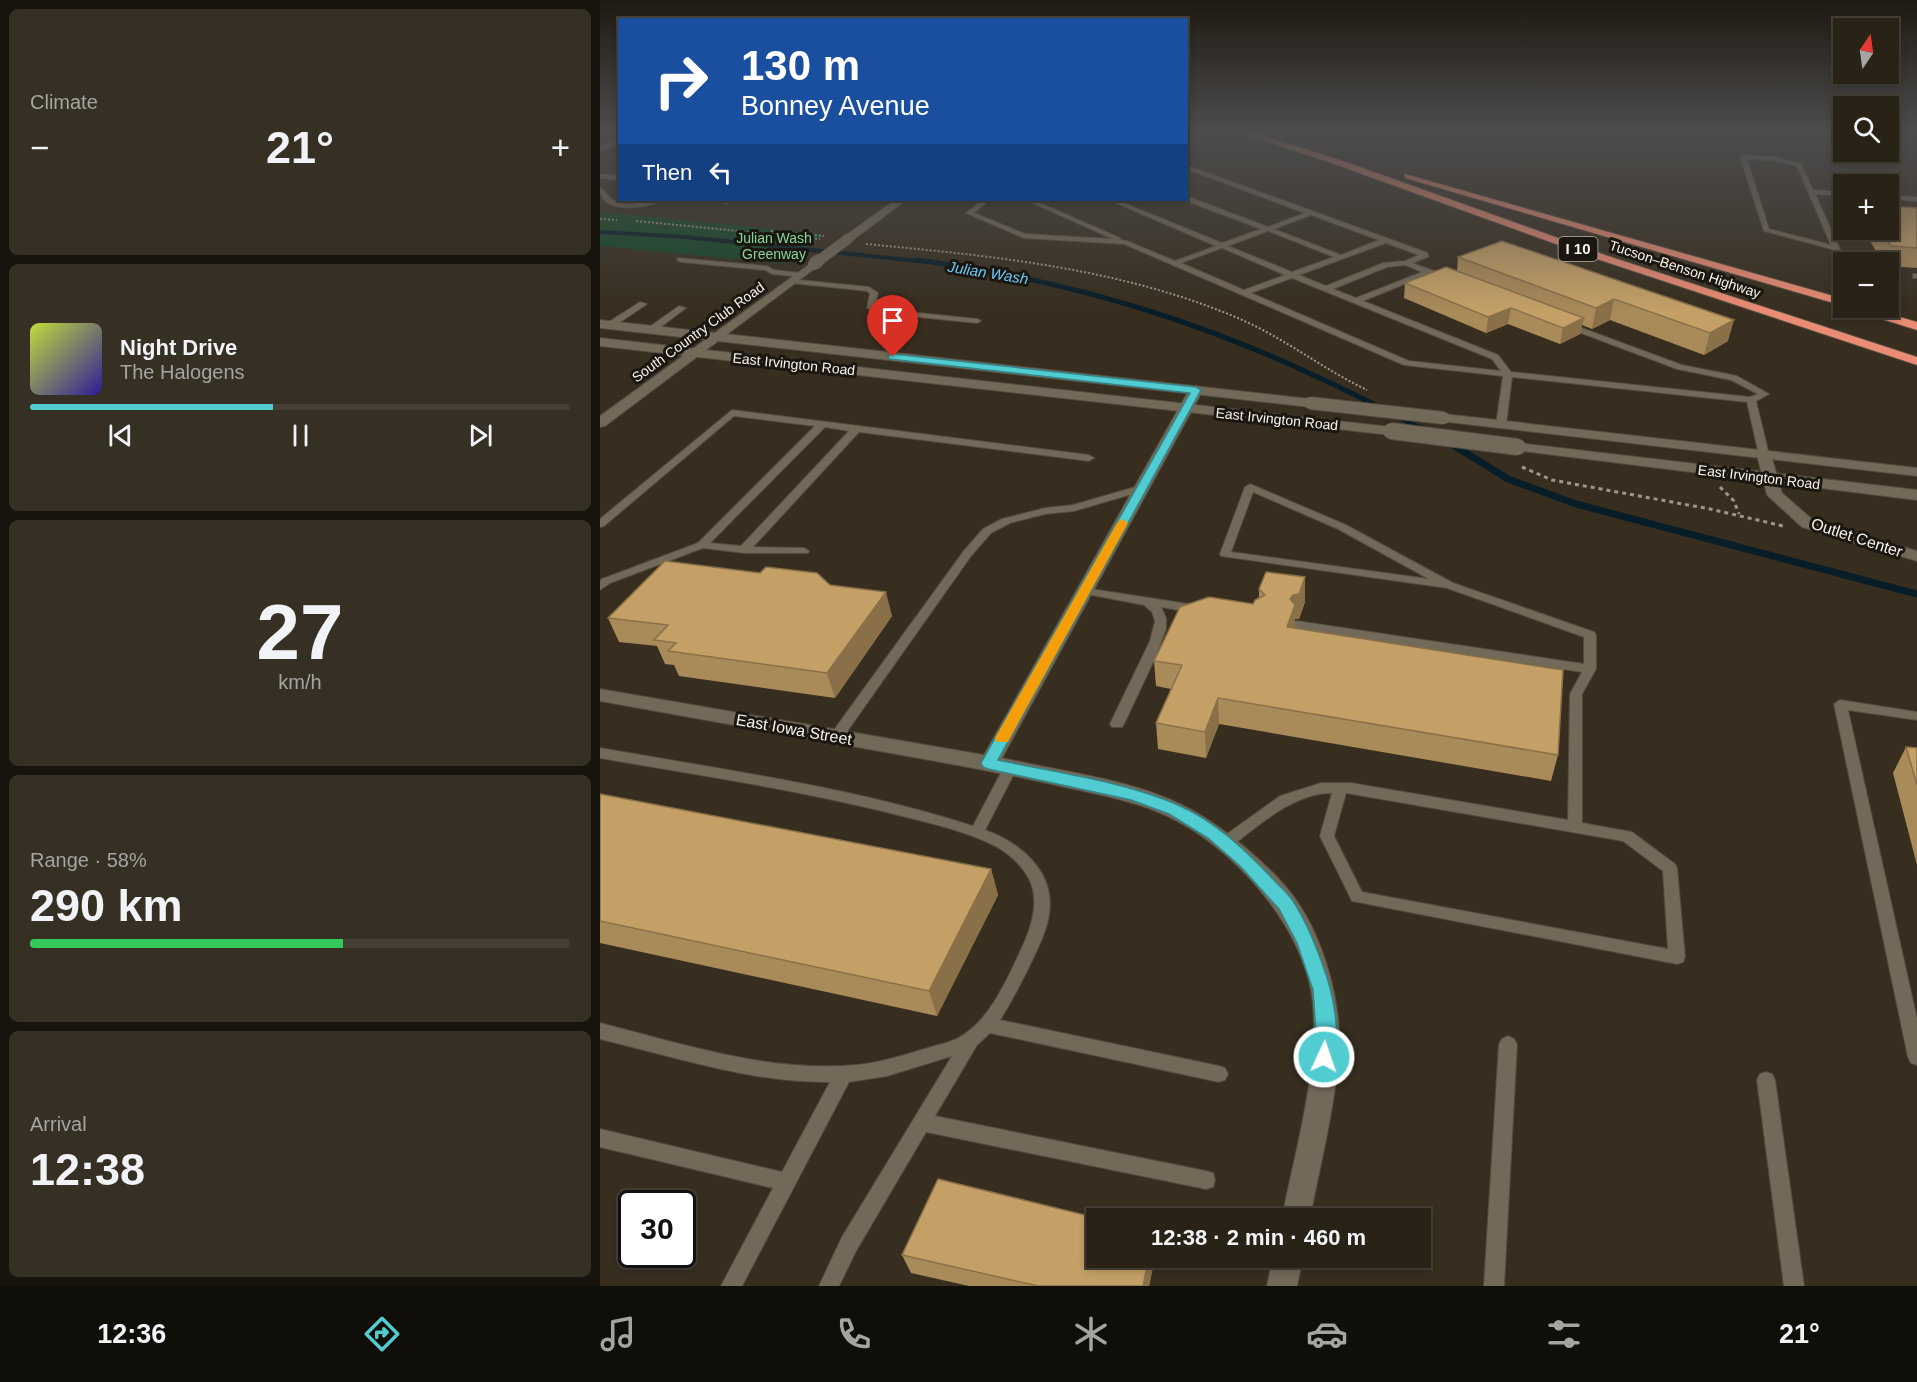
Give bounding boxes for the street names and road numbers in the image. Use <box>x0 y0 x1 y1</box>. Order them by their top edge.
road number: I 10 <box>1558 237 1598 261</box>
street label: Tucson–Benson Highway <box>1607 237 1763 301</box>
street label: South Country Club Road <box>629 279 767 385</box>
street label: East Irvington Road <box>732 350 856 378</box>
street label: East Irvington Road <box>1215 405 1339 433</box>
street label: East Irvington Road <box>1697 462 1821 492</box>
street label: Outlet Center <box>1809 515 1905 560</box>
street label: East Iowa Street <box>735 711 854 748</box>

